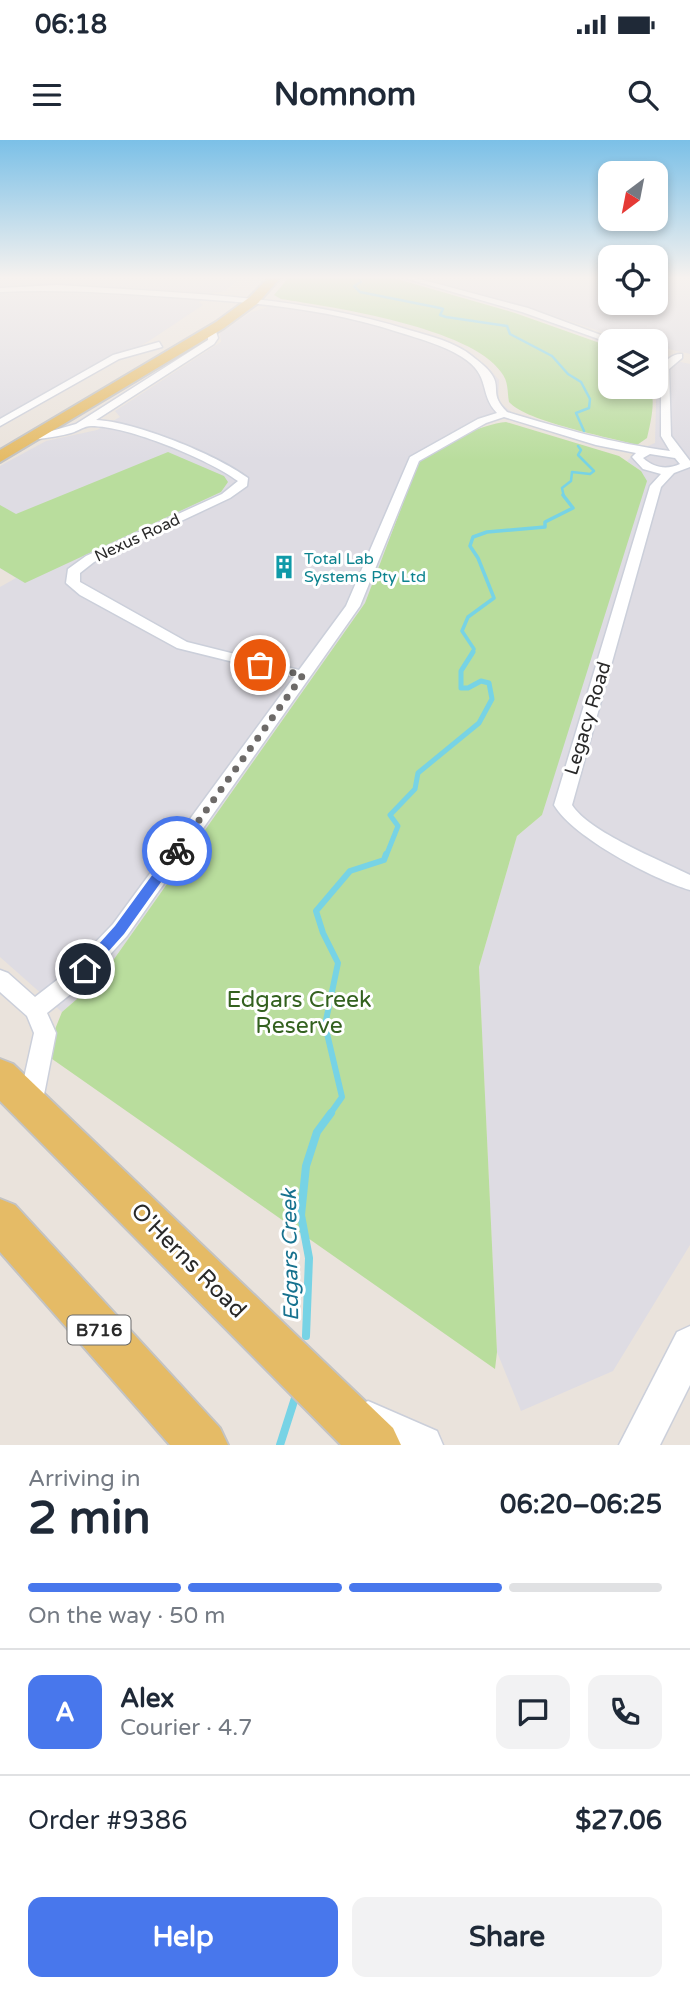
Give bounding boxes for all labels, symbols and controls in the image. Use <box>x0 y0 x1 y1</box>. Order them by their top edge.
text: 06:18 <box>35 9 107 40</box>
icon: menu <box>28 76 66 114</box>
text: Nomnom <box>274 76 416 114</box>
icon: search <box>624 76 662 114</box>
north arrow <box>598 161 668 231</box>
map controls <box>598 161 668 399</box>
button: locate <box>598 245 668 315</box>
button: layers <box>598 329 668 399</box>
street label: Nexus Road <box>91 509 183 566</box>
place label: Total Lab Systems Pty Ltd <box>304 549 426 587</box>
building icon: Total Lab Systems Pty Ltd <box>270 553 298 581</box>
pin <box>230 635 290 695</box>
icon: bag <box>241 646 279 684</box>
street label: Legacy Road <box>560 659 616 778</box>
courier <box>142 816 212 886</box>
icon: bike <box>158 832 196 870</box>
pin <box>55 939 115 999</box>
icon: home <box>66 950 104 988</box>
park label: Edgars Creek Reserve <box>227 986 372 1040</box>
water label: Edgars Creek <box>277 1187 304 1321</box>
street label: O'Herns Road <box>125 1197 252 1324</box>
road number: B716 <box>68 1316 130 1344</box>
text: Arriving in <box>28 1465 141 1493</box>
text: 06:20–06:25 <box>500 1489 662 1520</box>
text: 2 min <box>28 1491 151 1546</box>
text: On the way · 50 m <box>28 1602 225 1630</box>
button: chat <box>496 1675 570 1749</box>
button: phone <box>588 1675 662 1749</box>
text: Alex <box>120 1683 174 1714</box>
text: A <box>55 1697 75 1728</box>
text: Courier · 4.7 <box>120 1714 253 1742</box>
text: Order #9386 <box>28 1805 188 1836</box>
text: $27.06 <box>575 1805 662 1836</box>
button: Help <box>28 1897 338 1977</box>
button: Share <box>352 1897 662 1977</box>

